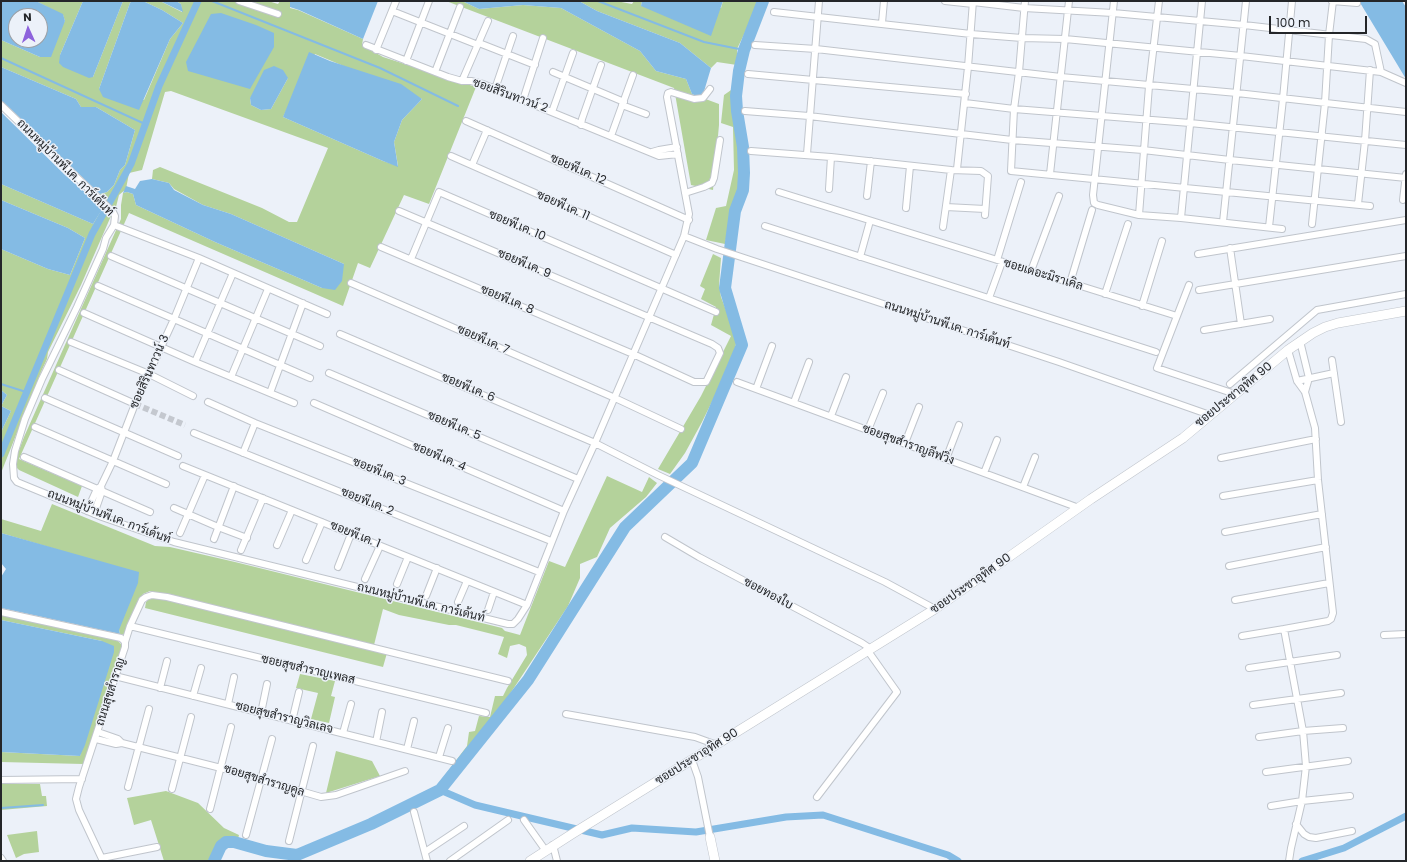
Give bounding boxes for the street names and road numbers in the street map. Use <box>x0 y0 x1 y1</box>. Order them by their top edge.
street label: ซอยสิรินทาวน์ 2 <box>470 76 550 116</box>
street label: ถนนหมู่บ้านพี.เค. การ์เด้นท์ <box>14 117 116 219</box>
street label: ซอยพี.เค. 12 <box>548 151 608 189</box>
street label: ซอยพี.เค. 11 <box>534 188 592 224</box>
street label: ซอยพี.เค. 10 <box>486 208 548 244</box>
street label: ซอยพี.เค. 9 <box>495 246 553 282</box>
street label: ซอยเดอะมิราเคิล <box>1001 256 1085 294</box>
street label: ซอยพี.เค. 8 <box>478 282 536 318</box>
street label: ถนนหมู่บ้านพี.เค. การ์เด้นท์ <box>882 298 1012 352</box>
street label: ซอยพี.เค. 7 <box>455 322 511 358</box>
street label: ซอยสิรินทาวน์ 3 <box>127 333 173 411</box>
street label: ซอยประชาอุทิศ 90 <box>1193 360 1275 430</box>
street label: ซอยพี.เค. 6 <box>439 370 497 406</box>
street label: ซอยพี.เค. 5 <box>425 408 483 444</box>
street label: ซอยสุขสำราญลีฟวิ่ง <box>860 422 956 468</box>
street label: ซอยพี.เค. 4 <box>410 439 468 475</box>
street label: ซอยพี.เค. 3 <box>350 455 408 489</box>
street label: ซอยพี.เค. 2 <box>338 485 396 519</box>
street label: ถนนหมู่บ้านพี.เค. การ์เด้นท์ <box>45 487 173 547</box>
street label: ซอยพี.เค. 1 <box>328 518 382 552</box>
street label: ซอยประชาอุทิศ 90 <box>928 551 1014 617</box>
street label: ซอยทองใบ <box>741 575 795 613</box>
street label: ถนนหมู่บ้านพี.เค. การ์เด้นท์ <box>356 580 486 626</box>
street label: ซอยสุขสำราญเพลส <box>260 652 356 688</box>
street label: ถนนสุขสำราญ <box>93 656 129 728</box>
street label: ซอยสุขสำราญวิลเลจ <box>234 699 334 737</box>
street label: ซอยประชาอุทิศ 90 <box>653 726 741 788</box>
street label: ซอยสุขสำราญคูล <box>222 762 306 800</box>

